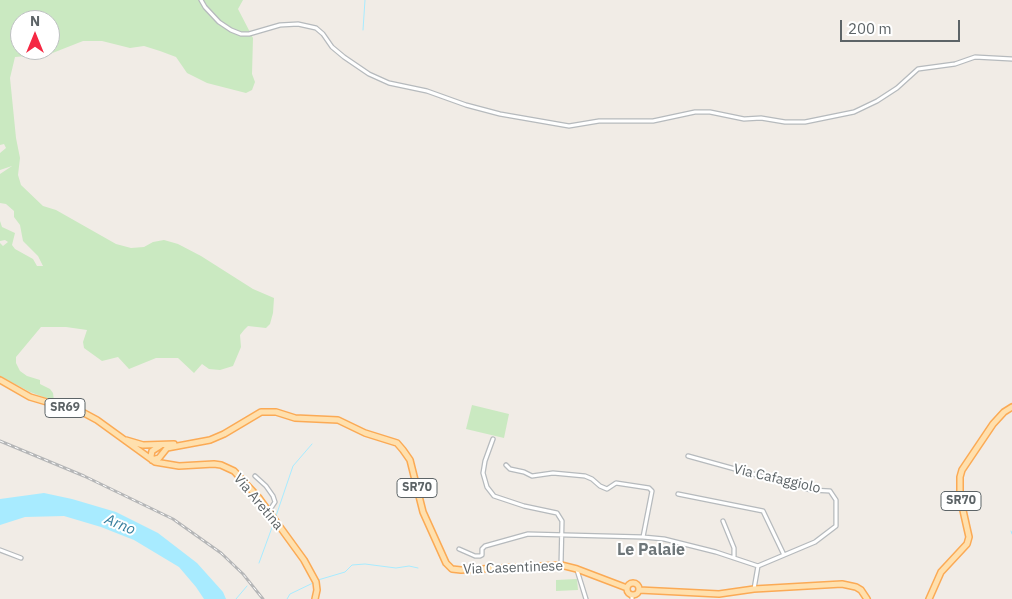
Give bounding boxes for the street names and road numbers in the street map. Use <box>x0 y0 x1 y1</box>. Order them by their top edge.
road number: SR69 <box>45 398 85 418</box>
street label: Via Cafaggiolo <box>732 461 822 497</box>
street label: Via Aretina <box>230 470 286 534</box>
road number: SR70 <box>397 478 437 498</box>
road number: SR70 <box>941 492 981 511</box>
street label: Via Casentinese <box>463 558 563 578</box>

